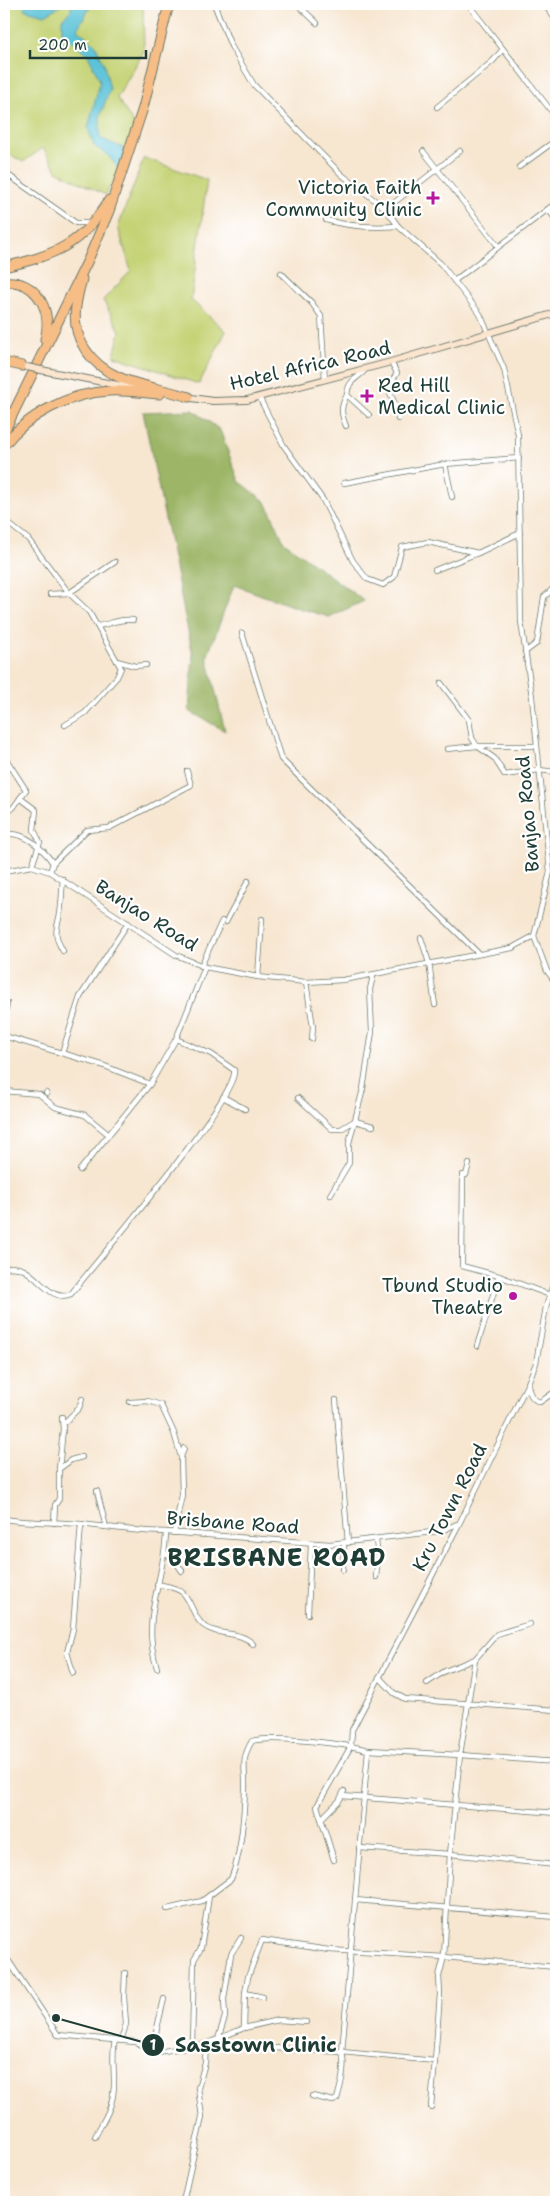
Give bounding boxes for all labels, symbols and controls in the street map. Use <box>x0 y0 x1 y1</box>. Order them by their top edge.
scale bar <box>30 28 146 60</box>
text: 200 m <box>38 35 87 55</box>
place label: Victoria Faith Community Clinic <box>265 175 422 222</box>
marker: Victoria Faith Community Clinic <box>426 191 440 205</box>
street label: Hotel Africa Road <box>227 335 393 396</box>
place label: Red Hill Medical Clinic <box>378 373 505 420</box>
marker: Red Hill Medical Clinic <box>360 389 374 403</box>
street label: Banjao Road <box>510 755 545 873</box>
street label: Banjao Road <box>91 874 203 957</box>
place label: Tbund Studio Theatre <box>382 1273 503 1320</box>
marker: Tbund Studio Theatre <box>507 1290 519 1302</box>
street label: Kru Town Road <box>406 1439 492 1575</box>
street label: Brisbane Road <box>166 1505 300 1540</box>
district label: BRISBANE ROAD <box>168 1542 386 1574</box>
callout: Sasstown Clinic <box>140 2028 347 2063</box>
text: Sasstown Clinic <box>175 2032 337 2058</box>
text: 1 <box>150 2035 157 2055</box>

